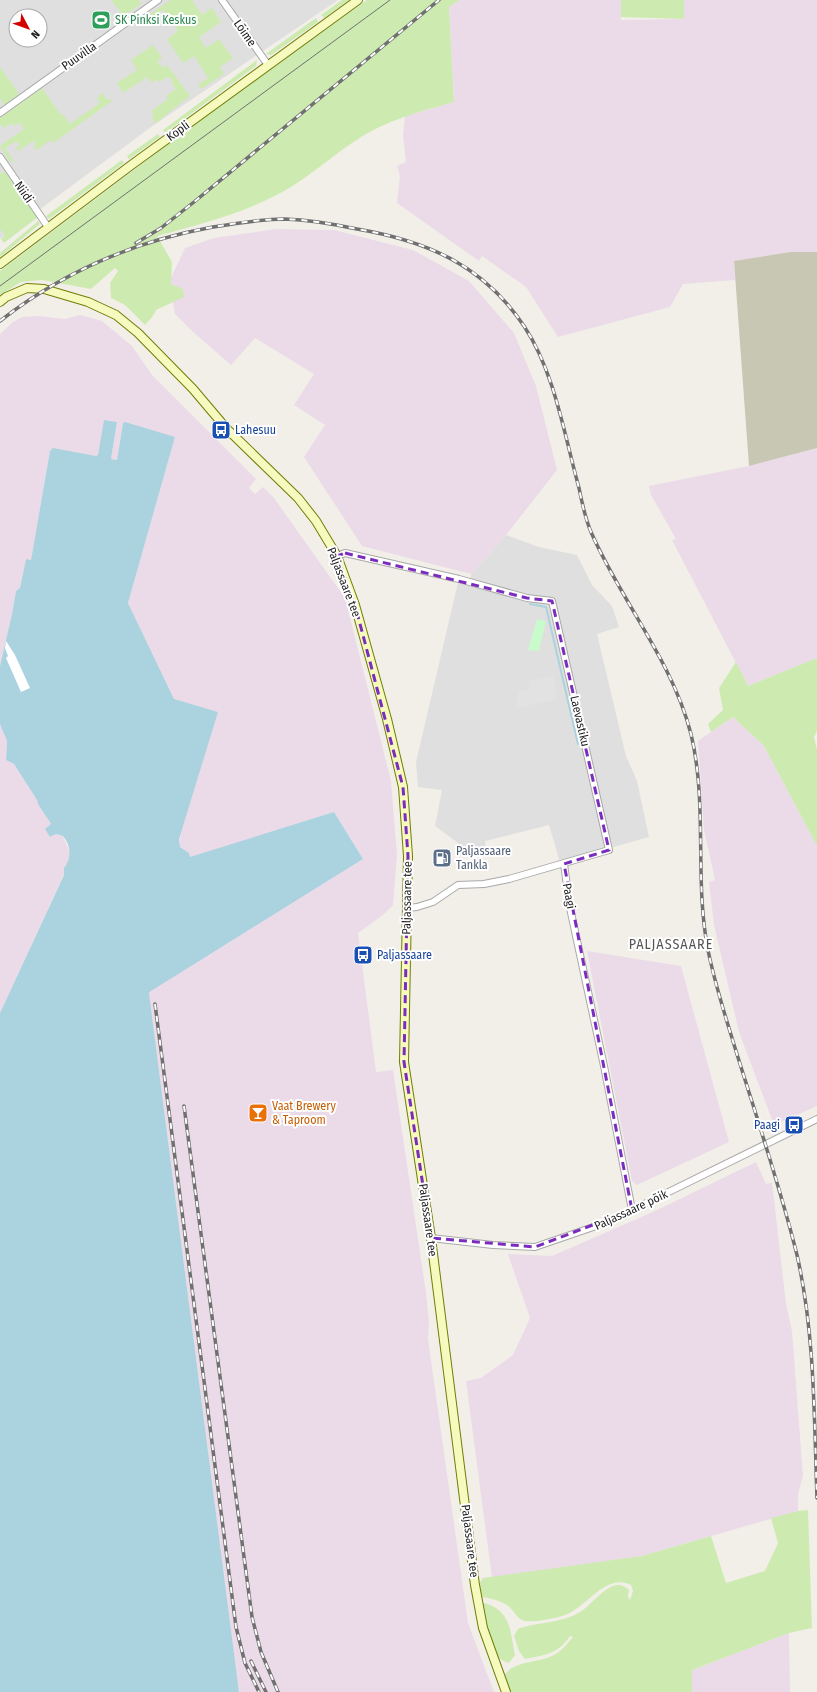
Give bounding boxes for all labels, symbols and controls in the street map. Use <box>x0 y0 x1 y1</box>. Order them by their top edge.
north arrow <box>8 8 48 48</box>
sports icon: SK Pinksi Keskus <box>90 9 112 31</box>
place label: SK Pinksi Keskus <box>115 13 196 27</box>
street label: Lõime <box>231 17 259 49</box>
text: N <box>28 27 42 41</box>
street label: Puuvilla <box>59 39 99 73</box>
street label: Kopli <box>164 118 192 144</box>
street label: Niidi <box>12 179 36 205</box>
bus stop icon: Lahesuu <box>210 419 232 441</box>
place label: Lahesuu <box>235 423 276 437</box>
street label: Paljassaare tee <box>324 545 364 619</box>
street label: Laevastiku <box>567 694 593 748</box>
place label: Paljassaare Tankla <box>456 844 511 872</box>
fuel station icon: Paljassaare Tankla <box>431 847 453 869</box>
street label: Paljassaare tee <box>399 861 415 935</box>
street label: Paagi <box>560 882 578 910</box>
district label: PALJASSAARE <box>629 936 713 953</box>
bus stop icon: Paljassaare <box>352 944 374 966</box>
place label: Paljassaare <box>377 948 432 962</box>
place label: Vaat Brewery & Taproom <box>272 1099 336 1127</box>
bar icon: Vaat Brewery & Taproom <box>247 1102 269 1124</box>
bus stop icon: Paagi <box>783 1114 805 1136</box>
place label: Paagi <box>754 1118 780 1132</box>
street label: Paljassaare tee <box>416 1183 440 1257</box>
street label: Paljassaare põik <box>592 1187 670 1233</box>
street label: Paljassaare tee <box>459 1504 481 1578</box>

